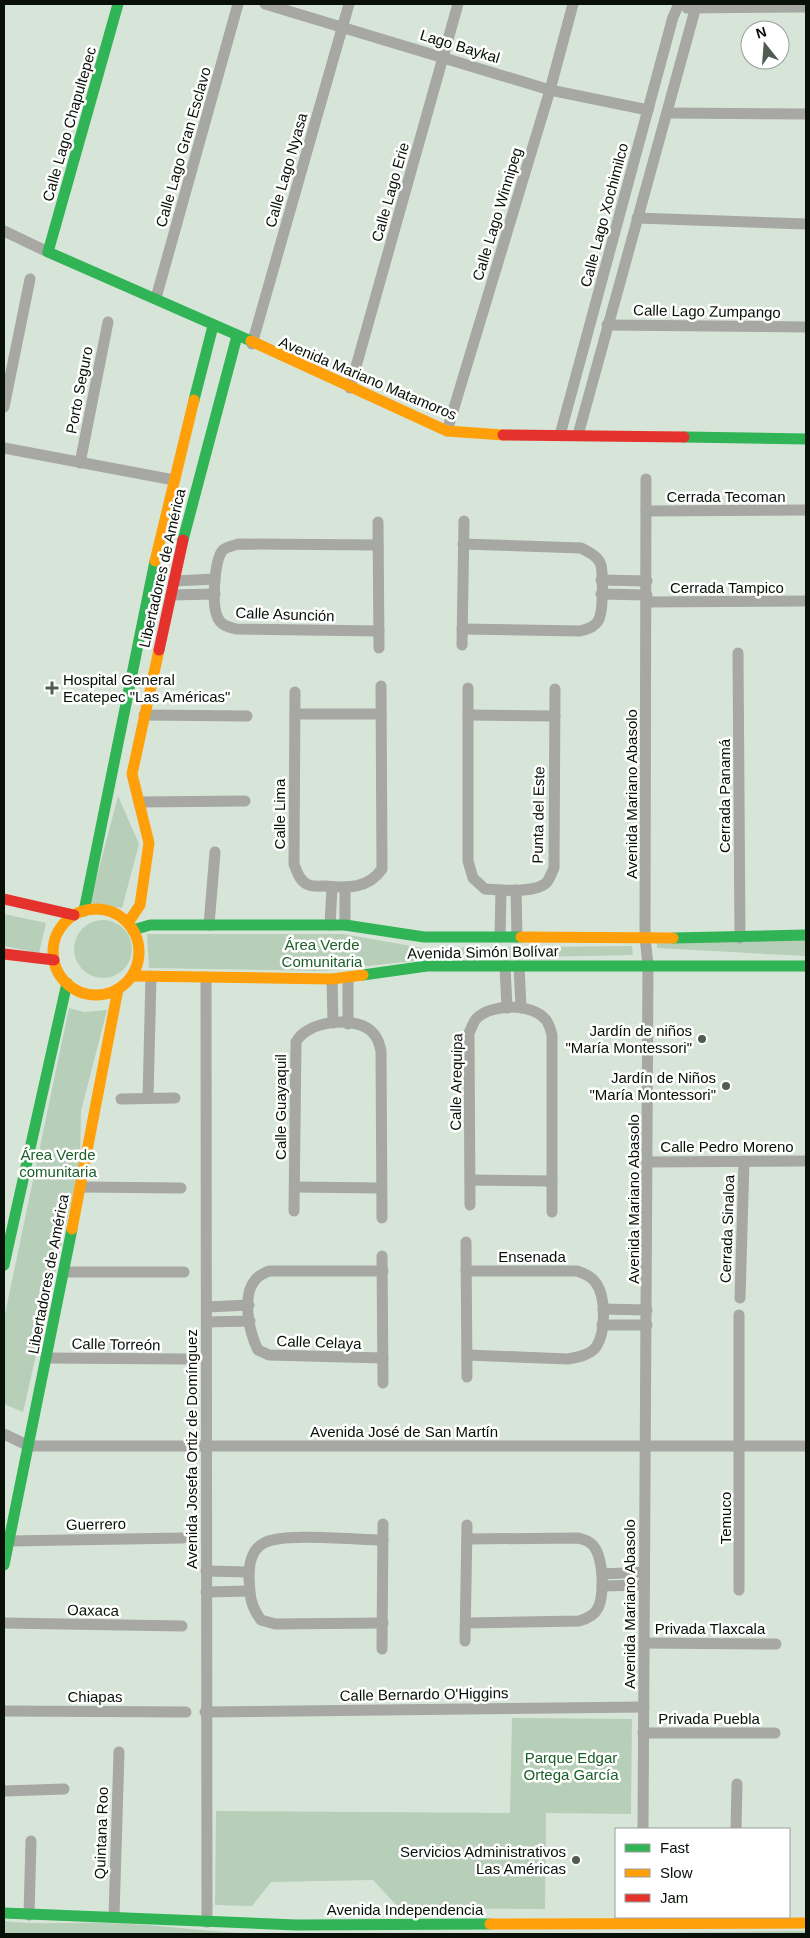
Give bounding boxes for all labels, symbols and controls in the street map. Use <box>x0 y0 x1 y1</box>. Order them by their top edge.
north arrow <box>740 20 790 70</box>
text: N <box>754 23 768 42</box>
street label: Lago Baykal <box>418 26 502 66</box>
street label: Calle Lago Chapultepec <box>39 44 99 203</box>
street label: Calle Lago Gran Esclavo <box>152 65 214 229</box>
street label: Calle Lago Nyasa <box>262 110 311 229</box>
street label: Calle Lago Erie <box>368 140 412 244</box>
street label: Calle Lago Xochimilco <box>577 141 631 289</box>
street label: Calle Lago Winnipeg <box>469 145 525 283</box>
street label: Calle Lago Zumpango <box>633 301 781 321</box>
street label: Avenida Mariano Matamoros <box>277 333 459 423</box>
street label: Porto Seguro <box>62 345 96 435</box>
street label: Libertadores de América <box>135 486 189 649</box>
street label: Cerrada Tecoman <box>667 488 785 505</box>
street label: Cerrada Tampico <box>670 579 784 596</box>
street label: Calle Asunción <box>235 604 335 624</box>
place label: Hospital General Ecatepec "Las Américas" <box>63 671 230 705</box>
marker: Hospital General Ecatepec "Las Américas" <box>45 681 59 695</box>
street label: Avenida Mariano Abasolo <box>623 709 640 879</box>
street label: Cerrada Panamá <box>716 738 733 853</box>
street label: Punta del Este <box>529 766 547 864</box>
street label: Calle Lima <box>271 778 288 849</box>
park label: Área Verde Comunitaria <box>282 936 363 970</box>
street label: Avenida Simón Bolívar <box>407 942 559 962</box>
place label: Jardín de niños "María Montessori" <box>565 1022 692 1056</box>
street label: Calle Arequipa <box>447 1032 465 1131</box>
marker: Jardín de niños "María Montessori" <box>696 1033 708 1045</box>
street label: Calle Guayaquil <box>272 1054 289 1160</box>
place label: Jardín de Niños "María Montessori" <box>589 1069 716 1103</box>
marker: Jardín de Niños "María Montessori" <box>720 1080 732 1092</box>
street label: Avenida Mariano Abasolo <box>625 1114 642 1284</box>
street label: Calle Pedro Moreno <box>660 1138 794 1155</box>
park label: Área Verde comunitaria <box>19 1146 97 1180</box>
street label: Cerrada Sinaloa <box>717 1174 737 1283</box>
street label: Libertadores de América <box>24 1192 72 1355</box>
street label: Ensenada <box>498 1248 566 1265</box>
street label: Avenida Josefa Ortiz de Domínguez <box>183 1329 200 1569</box>
street label: Calle Celaya <box>276 1332 362 1352</box>
street label: Calle Torreón <box>71 1335 161 1353</box>
street label: Avenida José de San Martín <box>310 1423 498 1440</box>
street label: Temuco <box>717 1492 734 1544</box>
street label: Guerrero <box>66 1515 126 1533</box>
street label: Avenida Mariano Abasolo <box>621 1519 638 1689</box>
street label: Oaxaca <box>67 1601 120 1619</box>
street label: Privada Tlaxcala <box>655 1620 766 1637</box>
street label: Calle Bernardo O'Higgins <box>339 1684 509 1704</box>
street label: Chiapas <box>67 1688 123 1705</box>
street label: Privada Puebla <box>658 1710 761 1727</box>
park label: Parque Edgar Ortega García <box>523 1749 619 1783</box>
street label: Quintana Roo <box>91 1786 111 1880</box>
legend <box>615 1828 790 1918</box>
text: Fast <box>660 1839 690 1856</box>
place label: Servicios Administrativos Las Américas <box>400 1843 566 1877</box>
marker: Servicios Administrativos Las Américas <box>570 1854 582 1866</box>
text: Slow <box>660 1864 693 1881</box>
text: Jam <box>660 1889 688 1906</box>
street label: Avenida Independencia <box>327 1901 484 1918</box>

